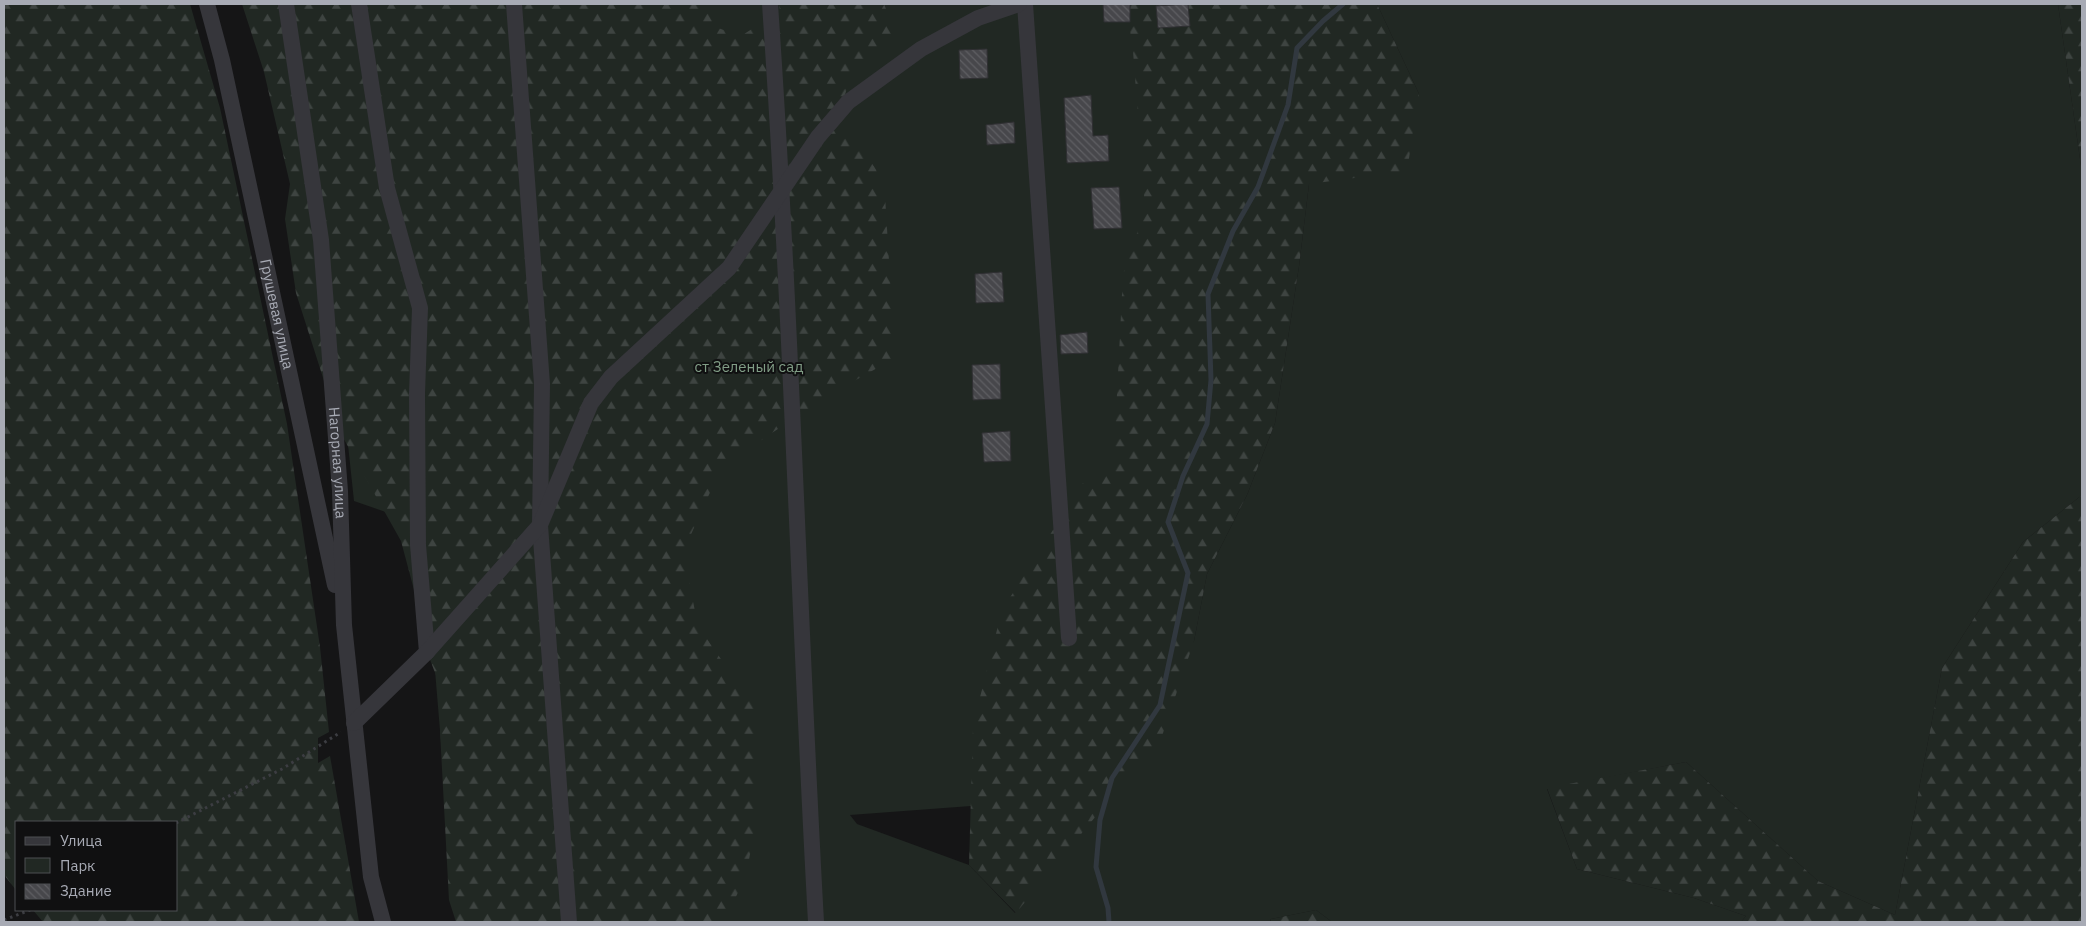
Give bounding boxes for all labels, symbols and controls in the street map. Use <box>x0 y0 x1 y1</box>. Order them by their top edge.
street label: Грушевая улица <box>256 257 298 371</box>
park label: ст Зеленый сад <box>695 357 804 376</box>
street label: Нагорная улица <box>325 406 351 519</box>
legend <box>15 821 178 911</box>
text: Улица <box>60 831 102 850</box>
text: Парк <box>60 856 95 875</box>
text: Здание <box>60 881 112 900</box>

